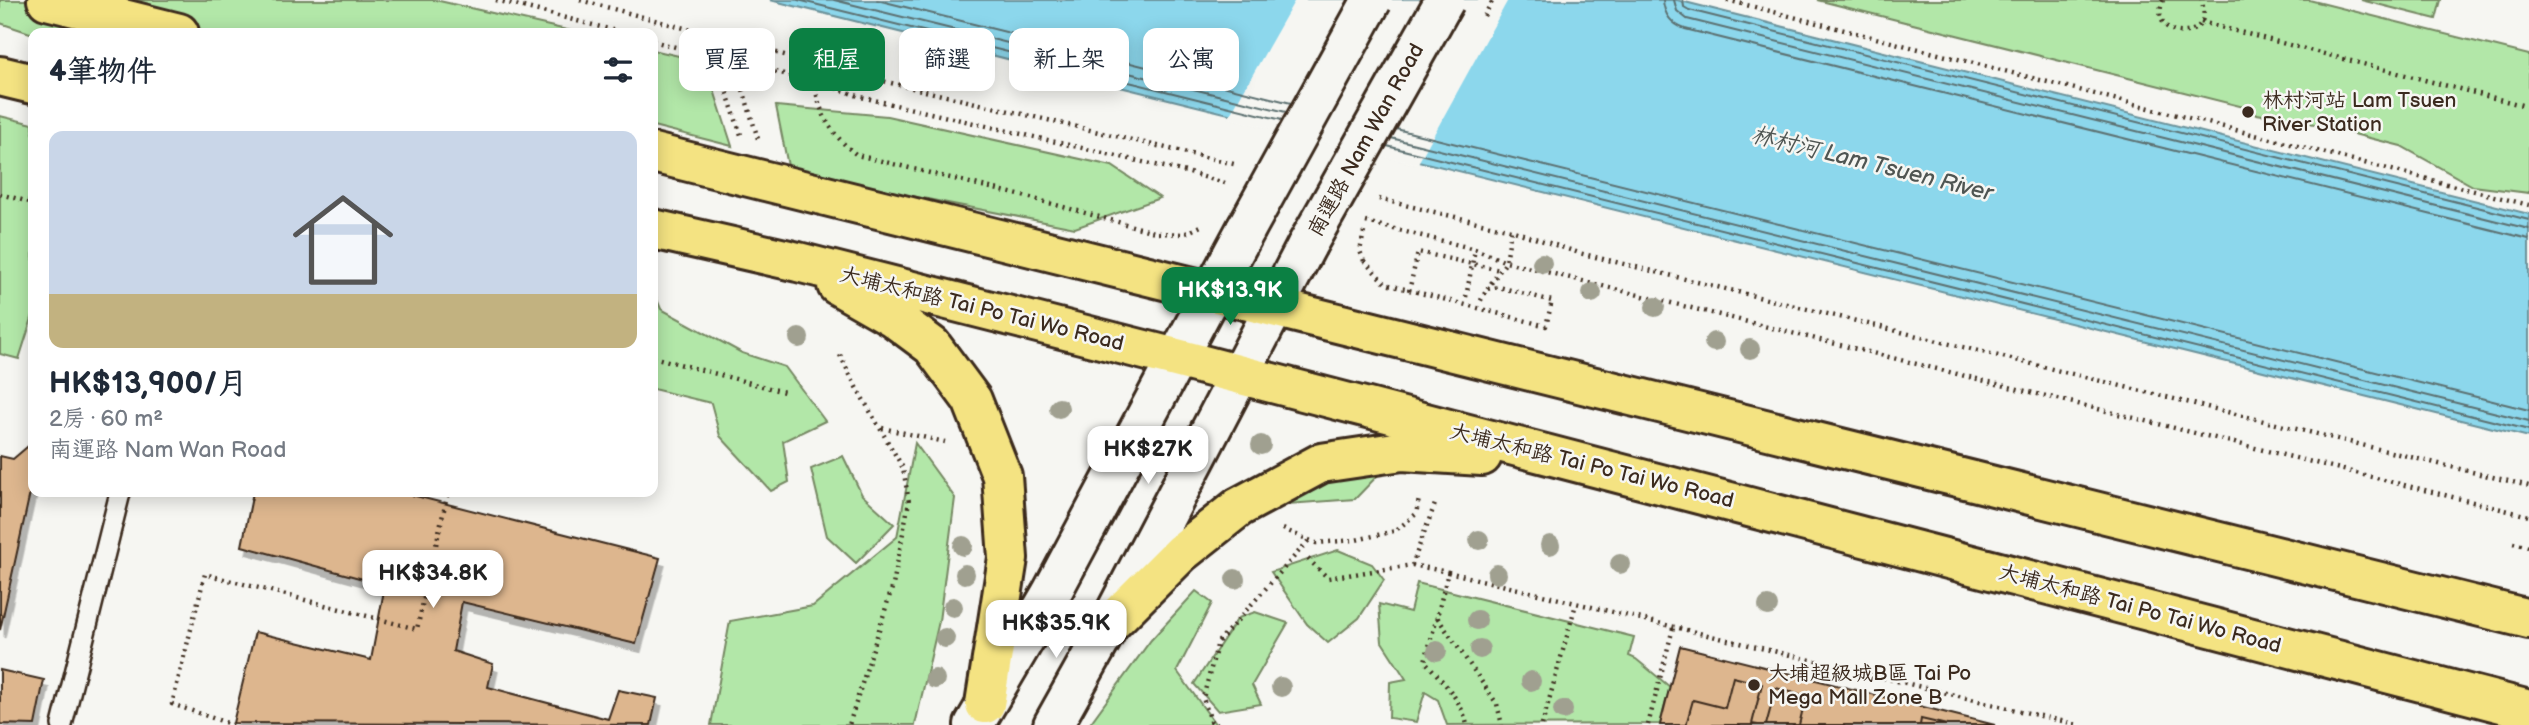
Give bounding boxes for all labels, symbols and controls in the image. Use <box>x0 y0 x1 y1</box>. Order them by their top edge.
chip: 買屋 <box>679 28 775 91</box>
chip: 租屋 <box>789 28 885 91</box>
chip: 篩選 <box>899 28 995 91</box>
chip: 新上架 <box>1009 28 1129 91</box>
chip: 公寓 <box>1143 28 1239 91</box>
street label: 南運路 Nam Wan Road <box>1303 39 1429 241</box>
icon: filters <box>599 51 637 89</box>
text: 4筆物件 <box>49 54 157 90</box>
place label: 林村河站 Lam Tsuen River Station <box>2262 88 2456 137</box>
marker: 林村河站 Lam Tsuen River Station <box>2240 104 2256 120</box>
water label: 林村河 Lam Tsuen River <box>1748 120 1997 208</box>
icon: home <box>280 177 406 303</box>
street label: 大埔太和路 Tai Po Tai Wo Road <box>838 262 1126 356</box>
pin: HK$13.9K <box>1158 268 1302 327</box>
text: HK$13.9K <box>1177 276 1283 304</box>
text: HK$13,900/月 <box>49 366 247 402</box>
text: 2房 · 60 m² <box>49 405 163 433</box>
street label: 大埔太和路 Tai Po Tai Wo Road <box>1448 419 1736 513</box>
pin: HK$27K <box>1091 426 1205 486</box>
text: HK$27K <box>1103 435 1193 463</box>
text: 南運路 Nam Wan Road <box>49 436 286 464</box>
pin: HK$34.8K <box>361 550 505 610</box>
text: HK$34.8K <box>378 559 488 587</box>
street label: 大埔太和路 Tai Po Tai Wo Road <box>1996 559 2284 659</box>
pin: HK$35.9K <box>984 600 1128 660</box>
text: HK$35.9K <box>1002 609 1110 637</box>
place label: 大埔超級城B區 Tai Po Mega Mall Zone B <box>1768 661 1971 710</box>
marker: 大埔超級城B區 Tai Po Mega Mall Zone B <box>1746 677 1762 693</box>

